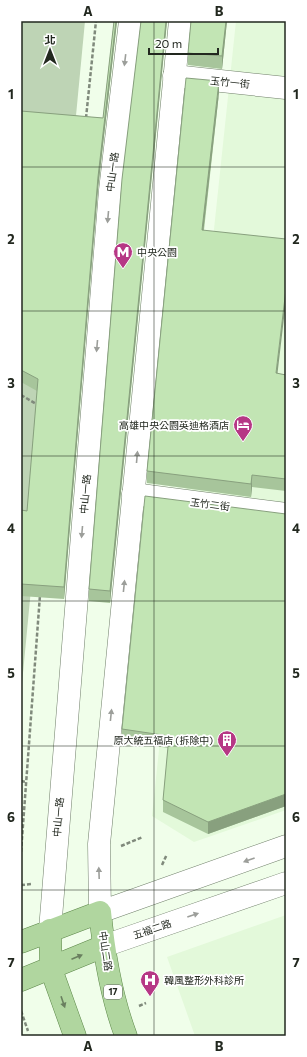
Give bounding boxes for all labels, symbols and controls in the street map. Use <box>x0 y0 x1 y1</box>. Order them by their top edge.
text: A <box>83 3 93 19</box>
text: B <box>215 3 224 19</box>
north arrow <box>30 30 70 70</box>
scale bar <box>149 30 218 56</box>
text: 北 <box>45 33 56 46</box>
text: 20 m <box>155 36 182 50</box>
one-way arrow <box>122 54 129 66</box>
street label: 玉竹一街 <box>209 74 251 90</box>
text: 1 <box>8 86 14 102</box>
text: 1 <box>293 86 299 102</box>
street label: 中山一路 <box>104 151 120 193</box>
one-way arrow <box>104 211 111 223</box>
text: 2 <box>7 231 15 247</box>
text: 2 <box>292 231 300 247</box>
metro station icon: 中央公園 <box>112 241 134 269</box>
place label: 中央公園 <box>137 246 177 258</box>
one-way arrow <box>94 340 101 352</box>
text: 3 <box>7 375 15 391</box>
text: 3 <box>292 375 300 391</box>
hotel icon: 高雄中央公園英迪格酒店 <box>232 414 254 442</box>
place label: 高雄中央公園英迪格酒店 <box>119 419 229 431</box>
one-way arrow <box>134 451 140 463</box>
street label: 中山一路 <box>77 474 93 514</box>
street label: 玉竹二街 <box>189 496 231 512</box>
text: 4 <box>7 520 15 536</box>
text: 4 <box>292 520 300 536</box>
one-way arrow <box>78 526 85 538</box>
one-way arrow <box>121 580 128 592</box>
text: 5 <box>7 665 15 681</box>
text: 5 <box>292 665 300 681</box>
one-way arrow <box>108 709 115 722</box>
building icon: 原大統五福店 (拆除中) <box>216 729 238 757</box>
place label: 原大統五福店 (拆除中) <box>113 734 213 746</box>
street label: 中山一路 <box>50 797 66 837</box>
text: 6 <box>7 809 15 825</box>
text: 6 <box>292 809 300 825</box>
one-way arrow <box>243 858 255 864</box>
one-way arrow <box>96 866 102 879</box>
one-way arrow <box>188 912 200 918</box>
street label: 五福二路 <box>131 917 173 941</box>
street label: 中山二路 <box>97 930 115 972</box>
text: 7 <box>7 954 15 970</box>
one-way arrow <box>72 954 84 960</box>
text: 7 <box>292 954 300 970</box>
hospital icon: 韓風整形外科診所 <box>139 969 161 997</box>
place label: 韓風整形外科診所 <box>164 974 244 986</box>
road number: 17 <box>104 985 122 999</box>
one-way arrow <box>60 997 66 1009</box>
text: A <box>83 1038 93 1054</box>
text: B <box>215 1038 224 1054</box>

